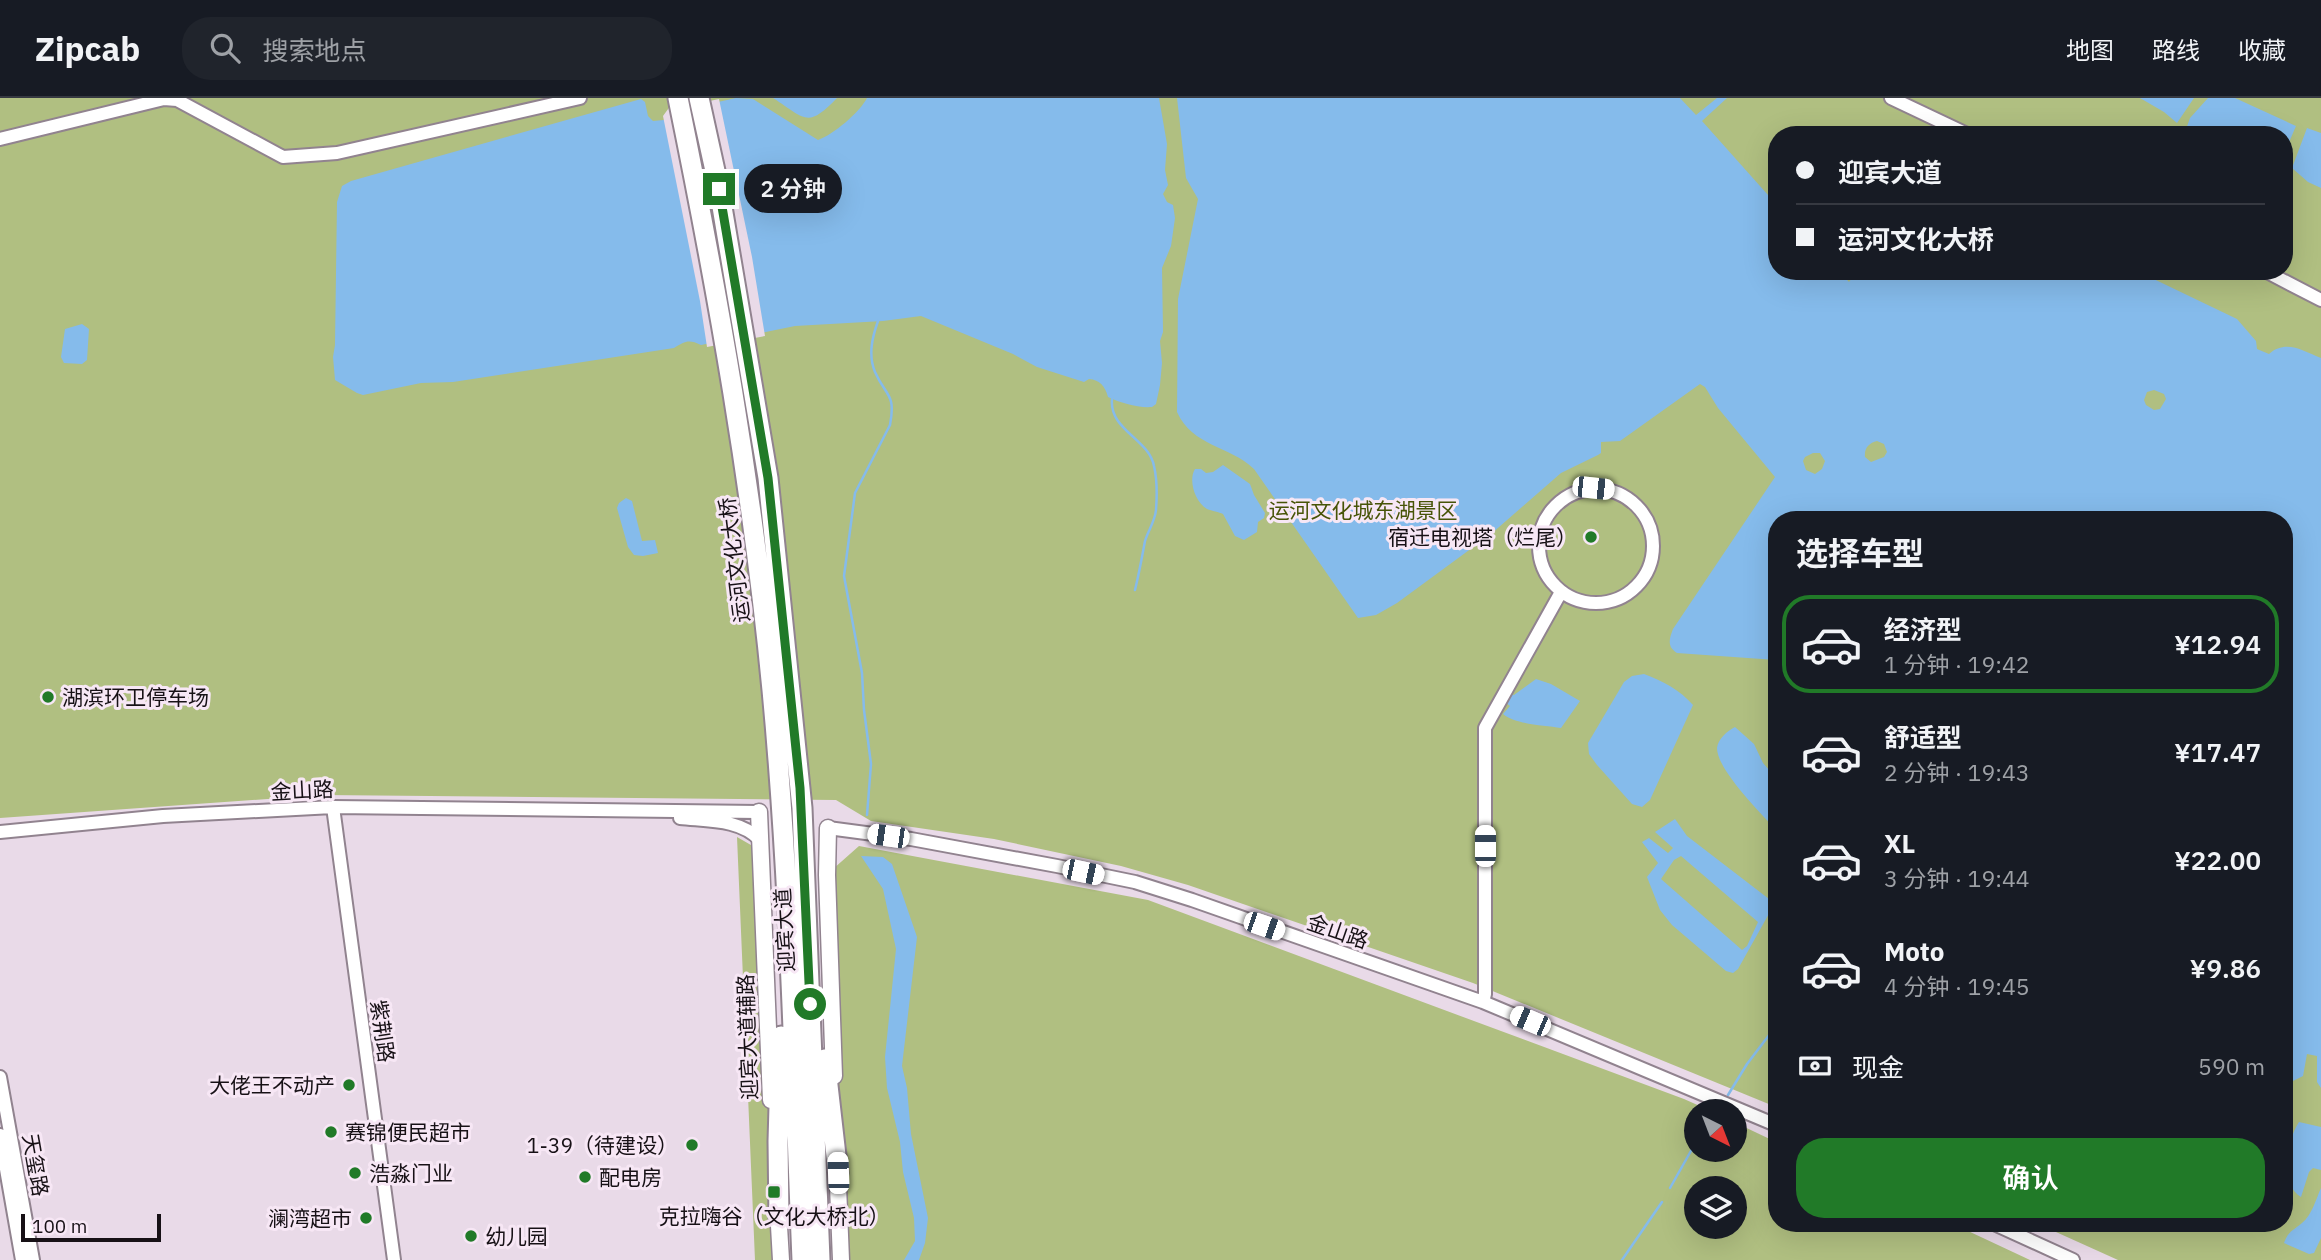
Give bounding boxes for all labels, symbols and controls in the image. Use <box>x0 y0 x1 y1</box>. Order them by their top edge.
search box <box>182 17 672 80</box>
text: Zipcab <box>35 27 140 70</box>
icon: search <box>206 29 244 67</box>
text: 搜索地点 <box>262 33 366 67</box>
text: 地图 <box>2066 34 2114 66</box>
text: 路线 <box>2152 34 2200 66</box>
text: 收藏 <box>2238 34 2286 66</box>
text: 迎宾大道 <box>1838 155 1942 189</box>
callout: 2 分钟 <box>744 164 842 214</box>
route end <box>703 173 735 205</box>
text: 2 分钟 <box>760 173 826 203</box>
text: 运河文化大桥 <box>1838 222 1994 256</box>
car <box>1572 475 1615 501</box>
street label: 运河文化大桥 <box>712 496 756 624</box>
park label: 运河文化城东湖景区 <box>1269 496 1458 524</box>
place label: 宿迁电视塔（烂尾） <box>1388 523 1577 551</box>
marker: 宿迁电视塔（烂尾） <box>1583 529 1599 545</box>
text: 选择车型 <box>1796 532 1924 574</box>
text: 经济型 <box>1884 612 1962 646</box>
icon: car <box>1800 613 1863 676</box>
text: ¥12.94 <box>2174 627 2261 661</box>
text: 1 分钟 · 19:42 <box>1884 649 2030 679</box>
place label: 湖滨环卫停车场 <box>62 683 209 711</box>
marker: 湖滨环卫停车场 <box>40 689 56 705</box>
text: 舒适型 <box>1884 720 1962 754</box>
icon: car <box>1800 721 1863 784</box>
text: ¥17.47 <box>2174 735 2261 769</box>
text: 2 分钟 · 19:43 <box>1884 757 2030 787</box>
street label: 金山路 <box>270 774 334 806</box>
car <box>866 823 911 849</box>
car <box>1475 825 1496 867</box>
text: XL <box>1884 826 1915 860</box>
icon: car <box>1800 829 1863 892</box>
text: ¥22.00 <box>2174 843 2261 877</box>
car <box>1061 857 1106 887</box>
text: 3 分钟 · 19:44 <box>1884 863 2030 893</box>
street label: 迎宾大道 <box>768 887 800 973</box>
street label: 金山路 <box>1304 908 1372 954</box>
car <box>1241 909 1288 943</box>
text: Moto <box>1884 934 1944 968</box>
icon: car <box>1800 937 1863 1000</box>
text: ¥9.86 <box>2190 951 2261 985</box>
text: 4 分钟 · 19:45 <box>1884 971 2030 1001</box>
street label: 迎宾大道辅路 <box>731 974 763 1100</box>
route start <box>794 988 826 1020</box>
street label: 紫荆路 <box>365 998 401 1064</box>
car <box>1507 1003 1554 1039</box>
icon: cash <box>1796 1047 1834 1085</box>
text: 现金 <box>1852 1050 1904 1084</box>
text: 590 m <box>2198 1051 2265 1081</box>
place label: 大佬王不动产 <box>209 1071 335 1099</box>
marker: 大佬王不动产 <box>341 1077 357 1093</box>
north arrow <box>1684 1099 1746 1162</box>
map controls <box>1684 1099 1747 1239</box>
place label: 赛锦便民超市 <box>345 1118 471 1146</box>
marker: 赛锦便民超市 <box>323 1124 339 1140</box>
place label: 1-39（待建设） <box>527 1131 678 1159</box>
street label: 天玺路 <box>17 1132 55 1198</box>
marker: 1-39（待建设） <box>684 1137 700 1153</box>
button: 确认 <box>1796 1138 2265 1218</box>
car <box>827 1152 850 1194</box>
place label: 浩淼门业 <box>369 1159 453 1187</box>
place label: 配电房 <box>599 1163 662 1191</box>
marker: 浩淼门业 <box>347 1165 363 1181</box>
marker: 配电房 <box>577 1169 593 1185</box>
button: layers <box>1684 1176 1747 1239</box>
marker: 克拉嗨谷（文化大桥北） <box>766 1184 782 1200</box>
place label: 克拉嗨谷（文化大桥北） <box>659 1202 890 1230</box>
place label: 澜湾超市 <box>268 1204 352 1232</box>
marker: 澜湾超市 <box>358 1210 374 1226</box>
scale bar <box>21 1211 161 1243</box>
text: 100 m <box>32 1214 87 1238</box>
place label: 幼儿园 <box>485 1222 548 1250</box>
marker: 幼儿园 <box>463 1228 479 1244</box>

